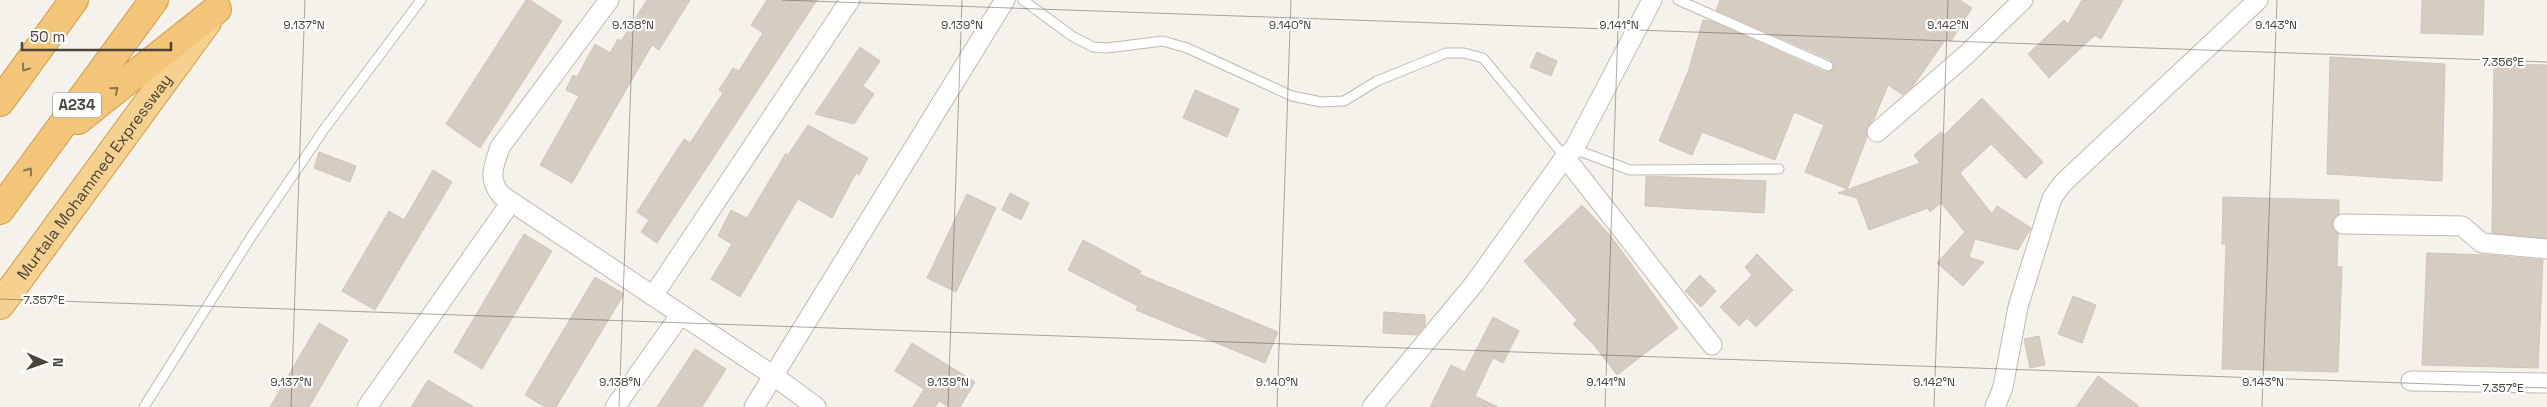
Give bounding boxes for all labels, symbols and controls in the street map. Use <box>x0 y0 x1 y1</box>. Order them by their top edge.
text: 9.137°N <box>283 17 325 33</box>
text: 9.138°N <box>612 17 654 33</box>
text: 9.139°N <box>941 17 983 33</box>
text: 9.140°N <box>1269 17 1311 33</box>
text: 9.141°N <box>1599 17 1639 33</box>
text: 9.142°N <box>1927 17 1969 33</box>
text: 9.143°N <box>2255 17 2297 33</box>
scale bar <box>22 20 171 52</box>
text: 50 m <box>30 27 65 46</box>
text: 7.356°E <box>2482 54 2524 70</box>
one-way arrow <box>22 62 31 72</box>
street label: Murtala Mohammed Expressway <box>12 70 177 284</box>
one-way arrow <box>109 88 118 96</box>
road number: A234 <box>53 92 101 118</box>
one-way arrow <box>23 167 32 177</box>
text: 7.357°E <box>23 292 65 308</box>
north arrow <box>20 337 70 387</box>
text: N <box>49 357 67 367</box>
text: 9.137°N <box>270 374 312 390</box>
text: 9.138°N <box>599 374 641 390</box>
text: 9.139°N <box>927 374 969 390</box>
text: 9.140°N <box>1256 374 1298 390</box>
text: 9.141°N <box>1586 374 1626 390</box>
text: 9.142°N <box>1913 374 1955 390</box>
text: 9.143°N <box>2242 374 2284 390</box>
text: 7.357°E <box>2482 380 2524 396</box>

